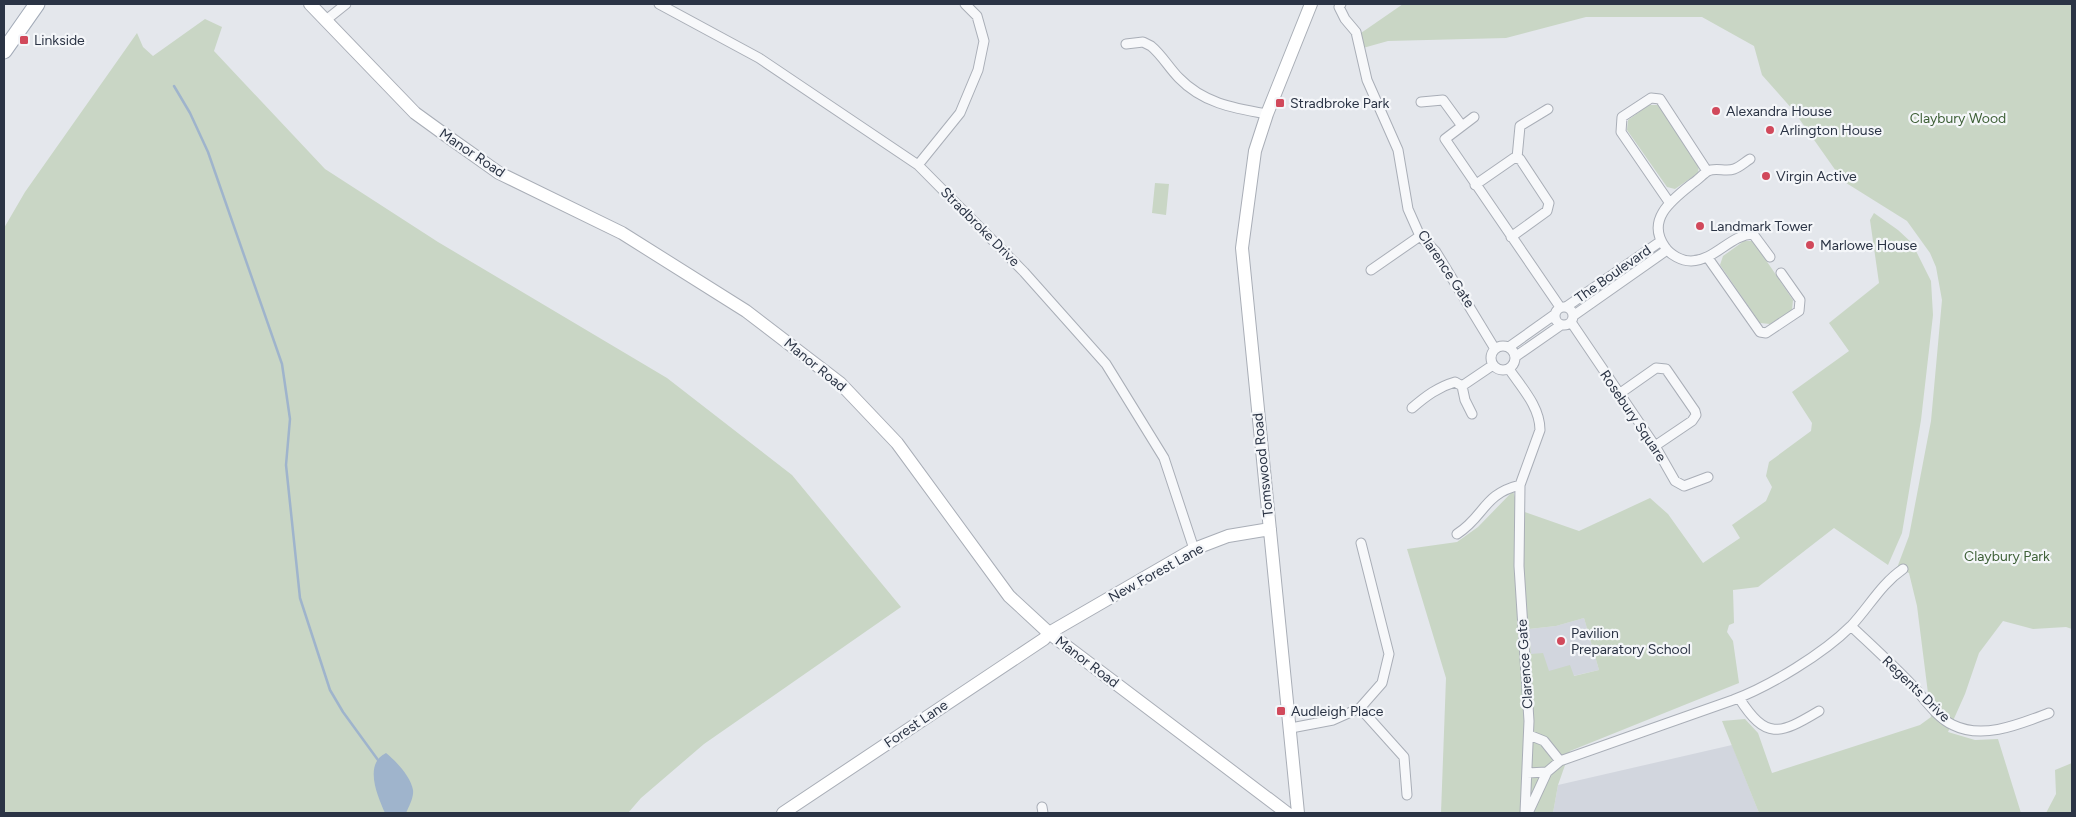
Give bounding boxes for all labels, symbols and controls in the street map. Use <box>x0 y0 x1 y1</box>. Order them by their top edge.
place label: Linkside <box>34 32 85 49</box>
marker: Linkside <box>18 34 30 46</box>
place label: Stradbroke Park <box>1290 95 1390 112</box>
marker: Stradbroke Park <box>1274 97 1286 109</box>
place label: Alexandra House <box>1726 103 1832 120</box>
marker: Alexandra House <box>1710 105 1722 117</box>
park label: Claybury Wood <box>1910 110 2006 127</box>
place label: Arlington House <box>1780 122 1882 139</box>
marker: Arlington House <box>1764 124 1776 136</box>
street label: Manor Road <box>436 125 508 181</box>
place label: Virgin Active <box>1776 168 1857 185</box>
marker: Virgin Active <box>1760 170 1772 182</box>
street label: Stradbroke Drive <box>937 184 1023 270</box>
place label: Landmark Tower <box>1710 218 1813 235</box>
marker: Landmark Tower <box>1694 220 1706 232</box>
street label: Clarence Gate <box>1414 227 1478 311</box>
place label: Marlowe House <box>1820 237 1918 254</box>
marker: Marlowe House <box>1804 239 1816 251</box>
street label: The Boulevard <box>1572 242 1654 306</box>
street label: Manor Road <box>780 335 850 395</box>
street label: Rosebury Square <box>1596 367 1670 465</box>
street label: Tomswood Road <box>1249 412 1277 518</box>
street label: New Forest Lane <box>1106 540 1207 606</box>
park label: Claybury Park <box>1964 548 2050 565</box>
street label: Clarence Gate <box>1513 618 1537 709</box>
place label: Pavilion Preparatory School <box>1571 625 1691 658</box>
street label: Manor Road <box>1052 633 1122 691</box>
marker: Pavilion Preparatory School <box>1555 635 1567 647</box>
street label: Regents Drive <box>1879 652 1954 726</box>
street label: Forest Lane <box>881 696 951 752</box>
place label: Audleigh Place <box>1291 703 1384 720</box>
marker: Audleigh Place <box>1275 705 1287 717</box>

